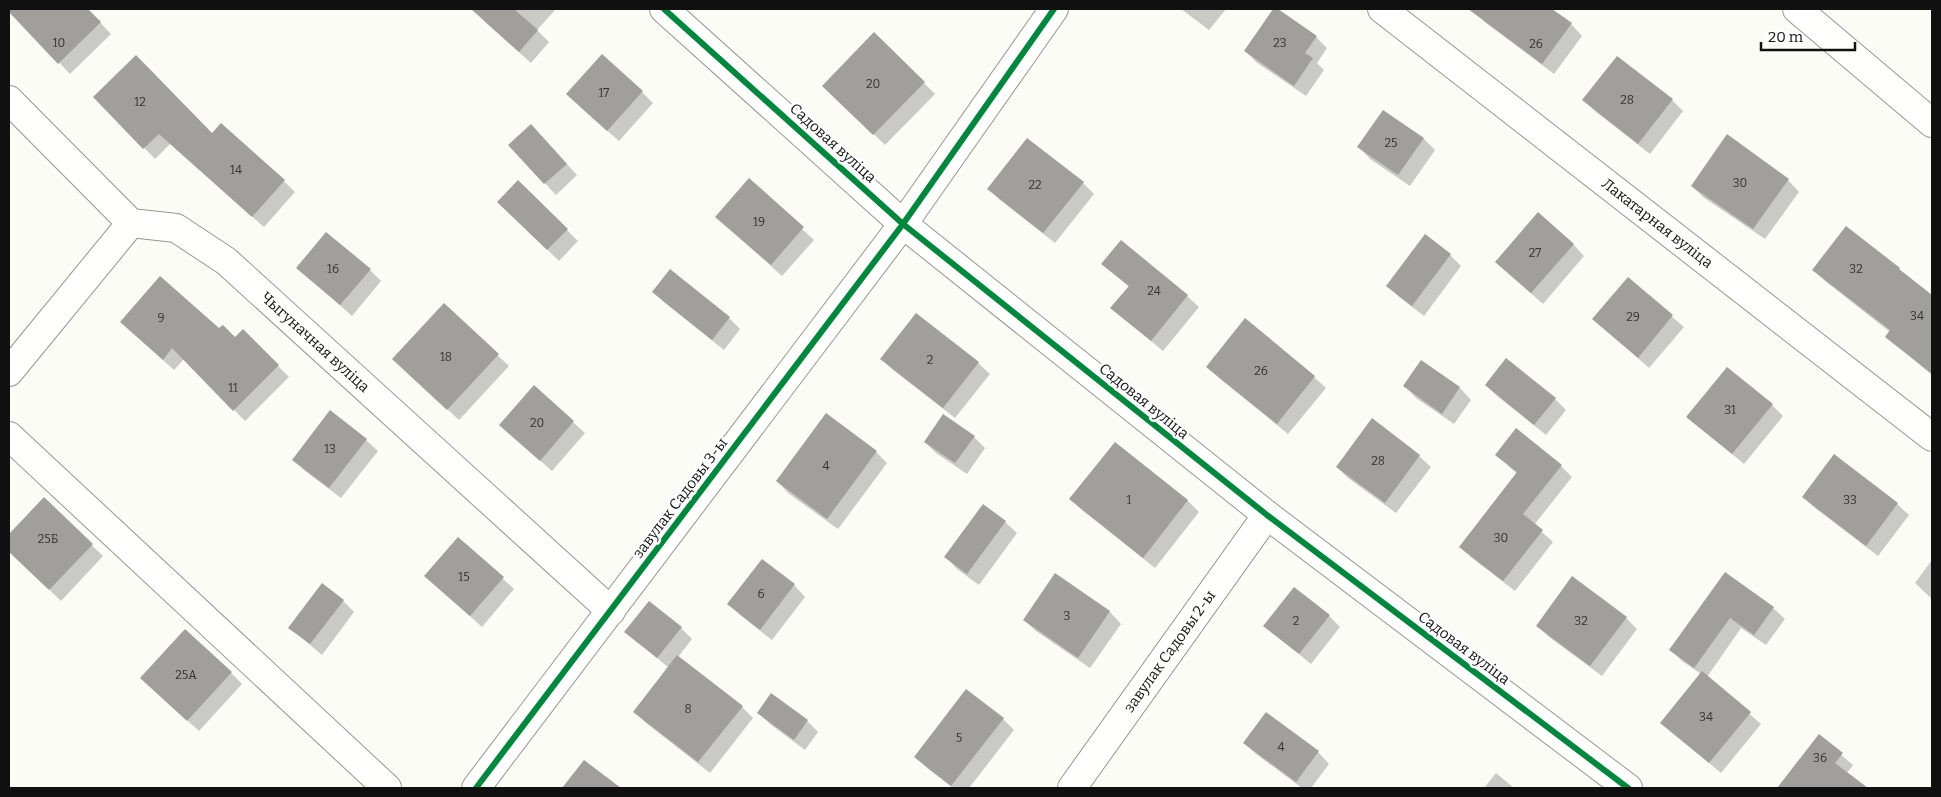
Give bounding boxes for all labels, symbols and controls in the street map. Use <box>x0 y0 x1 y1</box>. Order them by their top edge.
scale bar <box>1761 20 1855 52</box>
text: 20 m <box>1768 28 1804 46</box>
house number: 10 <box>53 36 65 50</box>
house number: 23 <box>1273 36 1287 50</box>
house number: 26 <box>1529 37 1543 51</box>
house number: 20 <box>866 77 880 91</box>
house number: 17 <box>599 86 609 100</box>
house number: 28 <box>1620 93 1634 107</box>
house number: 12 <box>134 95 146 109</box>
street label: Садовая вуліца <box>786 99 880 187</box>
house number: 25 <box>1385 136 1397 150</box>
house number: 14 <box>230 163 242 177</box>
street label: Лакатарная вуліца <box>1598 175 1716 272</box>
house number: 30 <box>1733 176 1747 190</box>
house number: 22 <box>1028 178 1042 192</box>
house number: 19 <box>753 215 765 229</box>
house number: 27 <box>1529 246 1541 260</box>
house number: 16 <box>327 262 339 276</box>
house number: 32 <box>1849 262 1863 276</box>
house number: 24 <box>1147 284 1161 298</box>
street label: Чыгуначная вуліца <box>257 288 373 396</box>
house number: 34 <box>1910 309 1924 323</box>
house number: 29 <box>1626 310 1640 324</box>
house number: 9 <box>157 311 165 325</box>
house number: 18 <box>440 350 452 364</box>
house number: 2 <box>927 353 933 367</box>
street label: Садовая вуліца <box>1096 359 1192 443</box>
house number: 26 <box>1254 364 1268 378</box>
house number: 11 <box>228 381 238 395</box>
house number: 31 <box>1724 403 1736 417</box>
house number: 20 <box>530 416 544 430</box>
street label: завулак Садовы 3-ы <box>629 434 731 562</box>
house number: 13 <box>324 442 336 456</box>
house number: 28 <box>1371 454 1385 468</box>
house number: 4 <box>822 459 830 473</box>
house number: 1 <box>1127 493 1132 507</box>
house number: 33 <box>1843 493 1857 507</box>
house number: 30 <box>1494 531 1508 545</box>
house number: 25Б <box>38 532 58 546</box>
house number: 15 <box>458 570 470 584</box>
house number: 6 <box>757 587 765 601</box>
street label: завулак Садовы 2-ы <box>1120 587 1219 716</box>
street label: Садовая вуліца <box>1415 608 1513 688</box>
house number: 3 <box>1064 609 1071 623</box>
house number: 2 <box>1293 614 1299 628</box>
house number: 32 <box>1574 614 1588 628</box>
house number: 25А <box>175 668 197 682</box>
house number: 8 <box>684 702 692 716</box>
house number: 34 <box>1699 710 1713 724</box>
house number: 5 <box>956 731 962 745</box>
house number: 4 <box>1277 740 1285 754</box>
house number: 36 <box>1813 751 1827 765</box>

